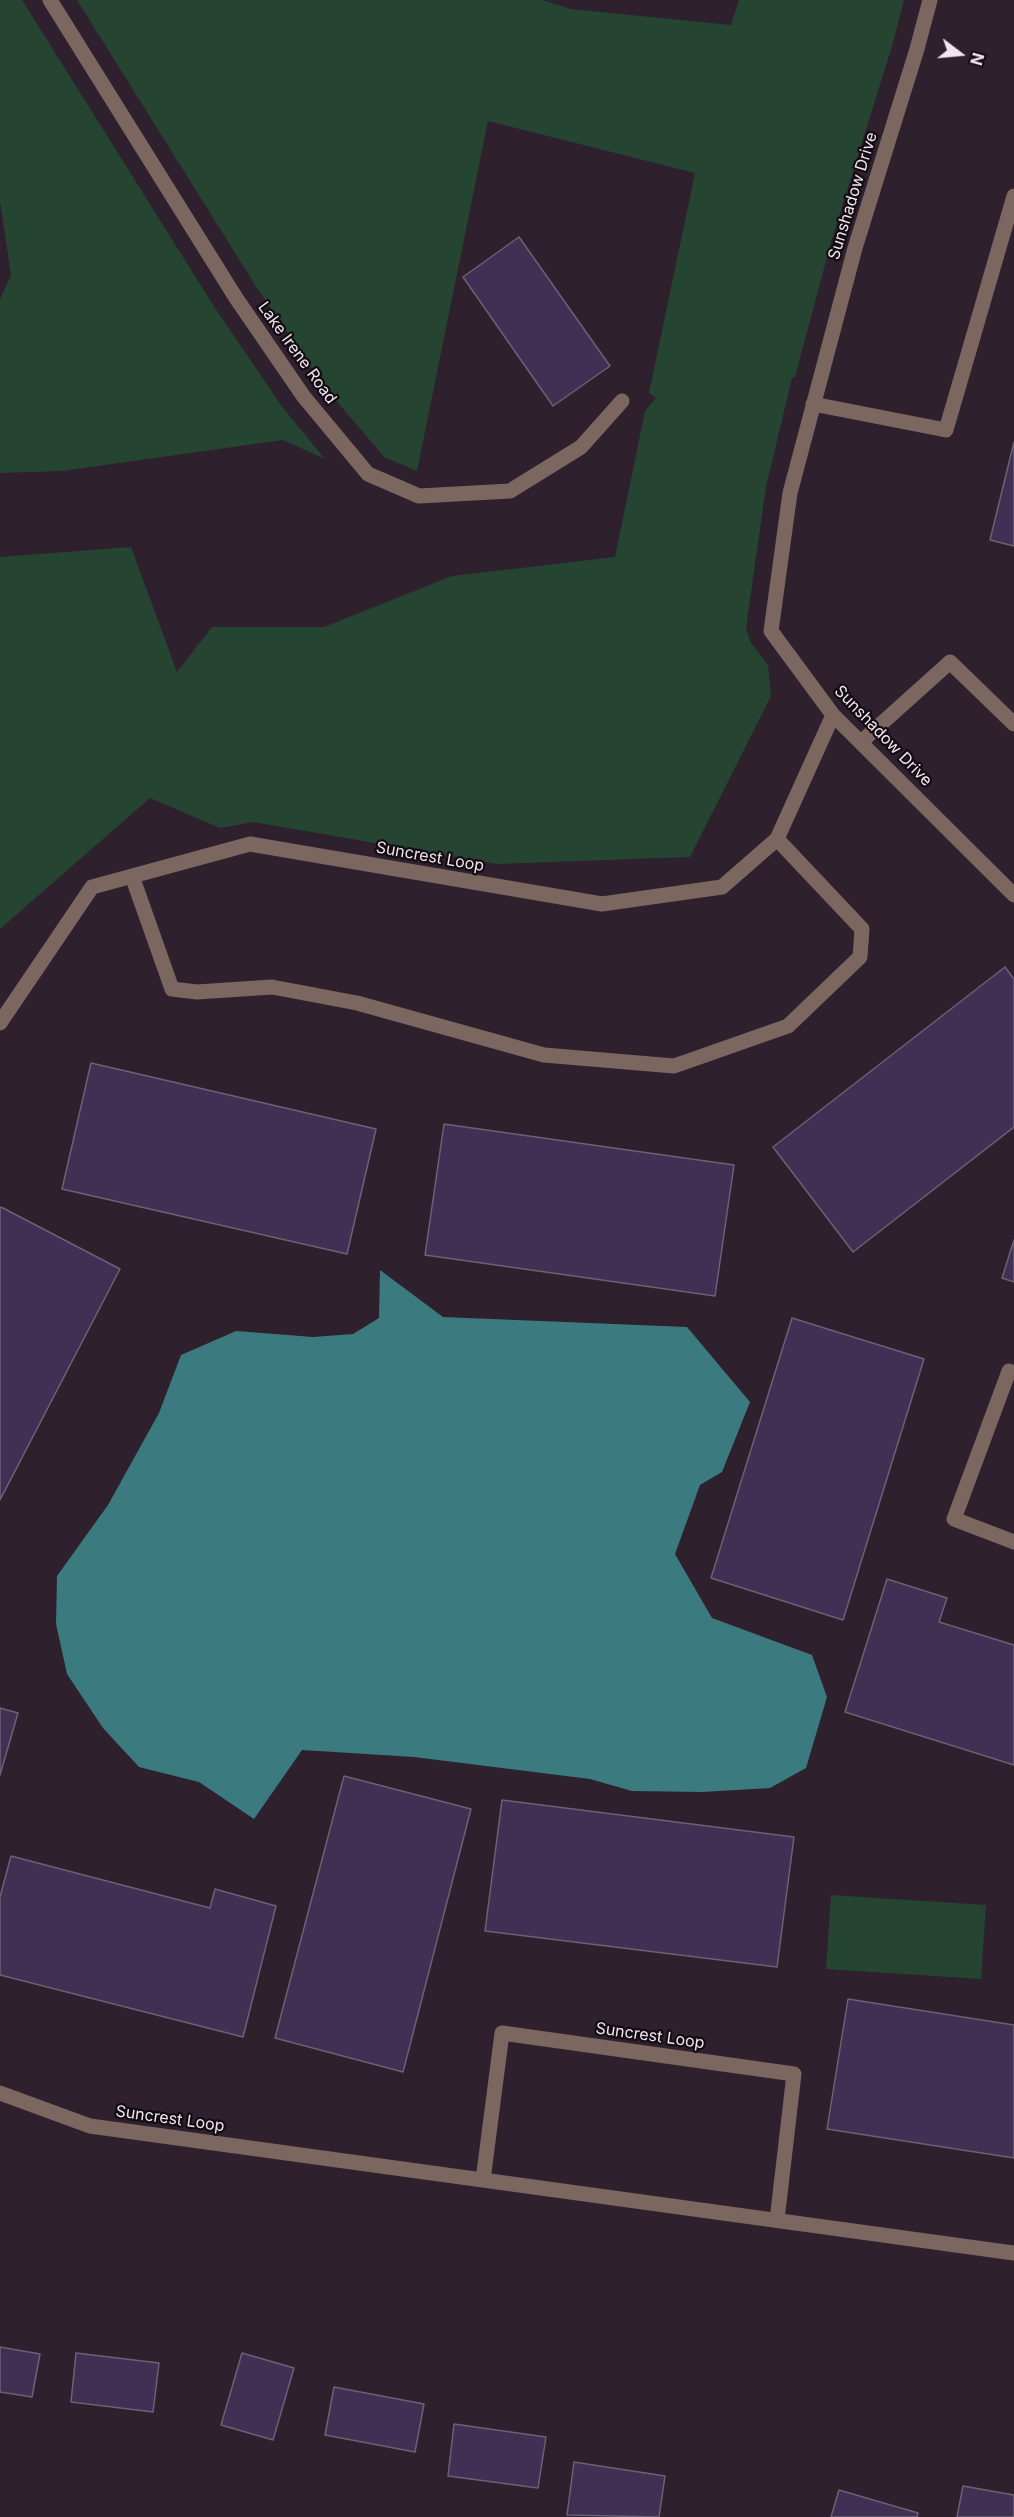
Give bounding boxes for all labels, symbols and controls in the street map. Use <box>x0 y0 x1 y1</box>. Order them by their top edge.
north arrow <box>930 24 990 84</box>
text: N <box>966 50 989 68</box>
street label: Sunshadow Drive <box>824 130 882 262</box>
street label: Lake Irene Road <box>254 298 340 408</box>
street label: Sunshadow Drive <box>830 682 936 790</box>
street label: Suncrest Loop <box>374 838 486 876</box>
street label: Suncrest Loop <box>594 2019 706 2053</box>
street label: Suncrest Loop <box>114 2102 226 2136</box>

